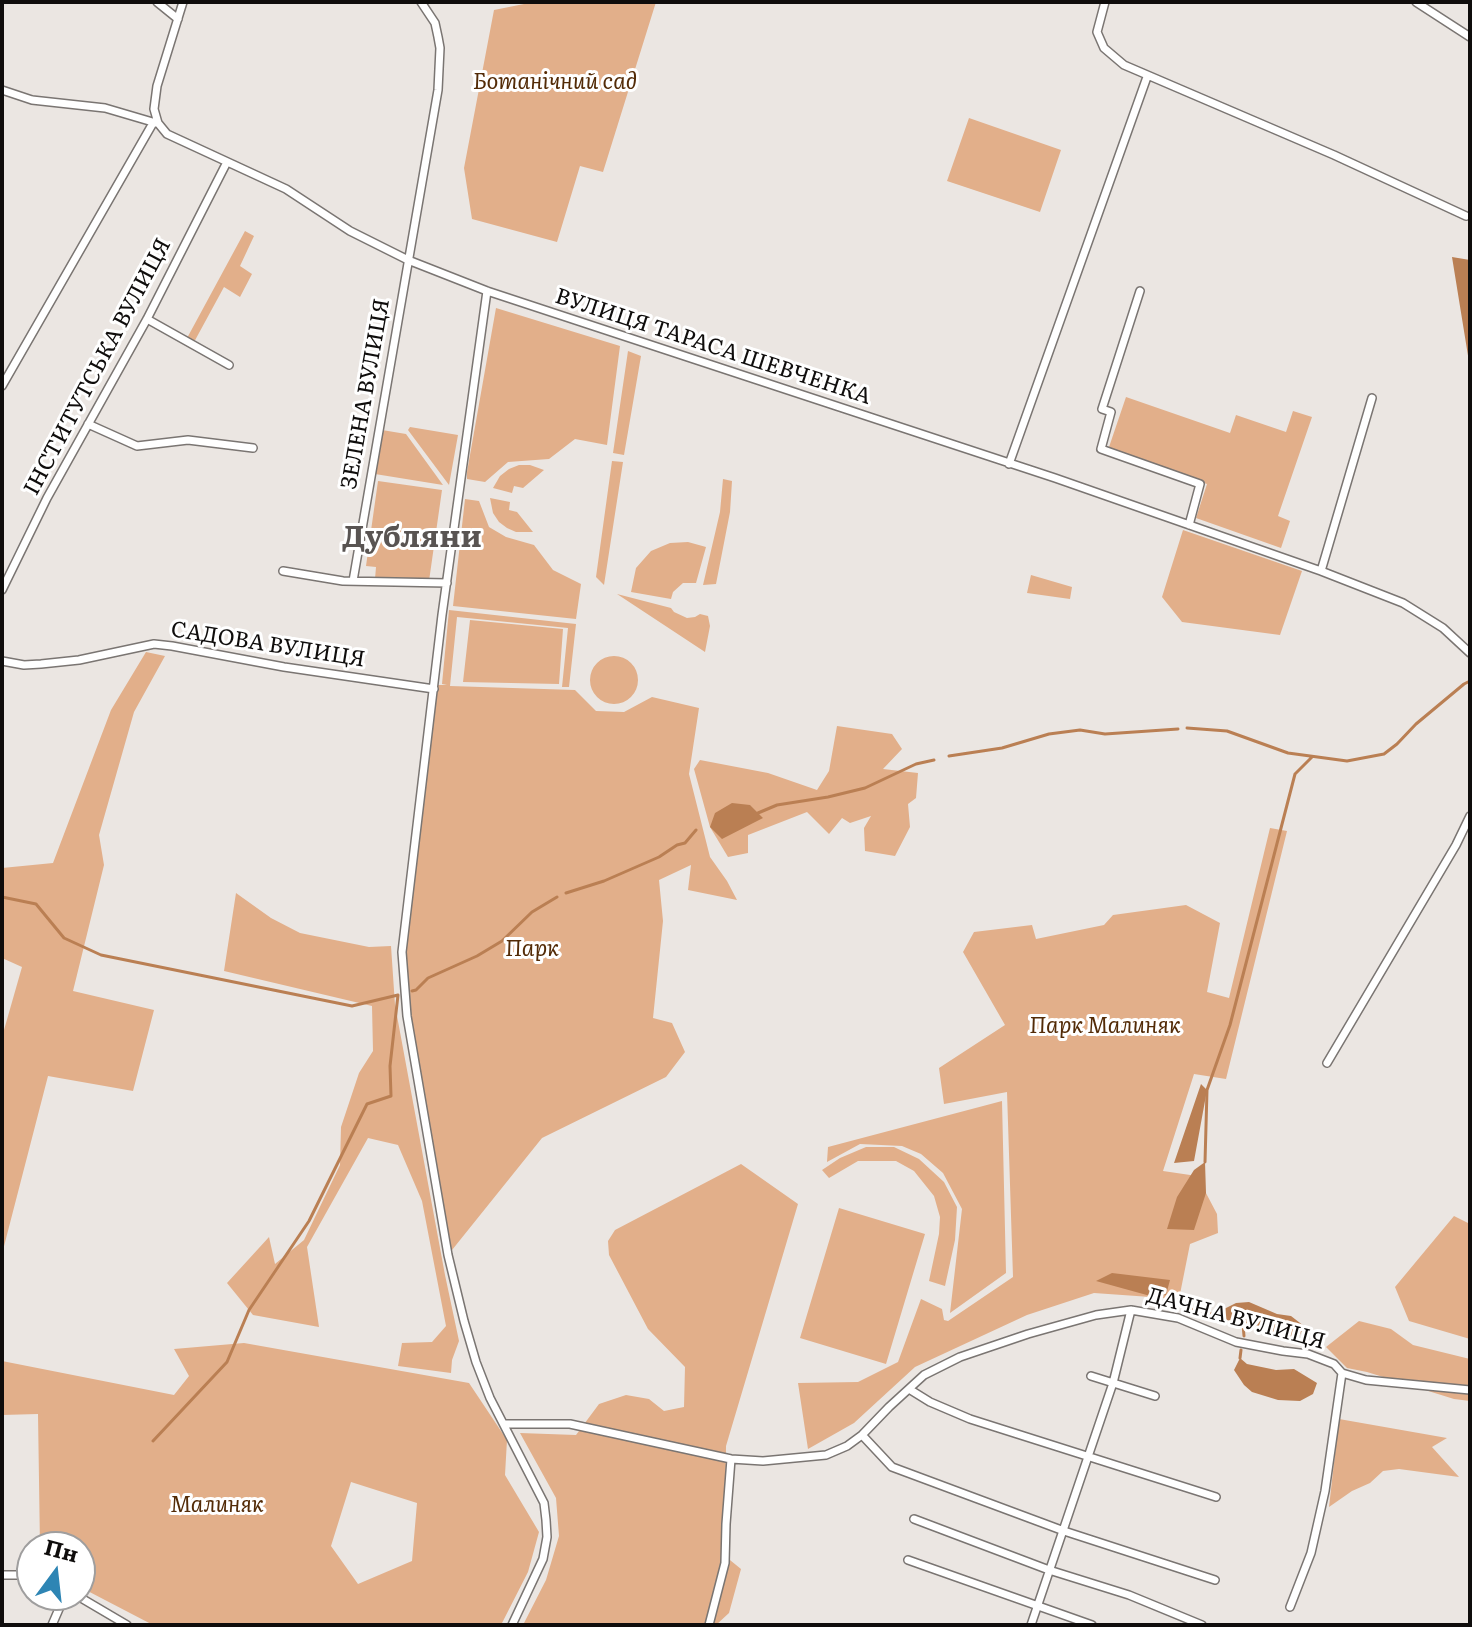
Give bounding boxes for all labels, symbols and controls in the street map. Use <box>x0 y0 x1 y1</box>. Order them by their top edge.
park label: Ботанічний сад <box>473 70 637 96</box>
street label: ІНСТИТУТСЬКА ВУЛИЦЯ <box>19 234 177 500</box>
street label: ВУЛИЦЯ ТАРАСА ШЕВЧЕНКА <box>552 283 874 411</box>
street label: ЗЕЛЕНА ВУЛИЦЯ <box>336 297 396 491</box>
district label: Дубляни <box>342 520 482 556</box>
street label: САДОВА ВУЛИЦЯ <box>169 617 367 673</box>
park label: Парк <box>505 937 559 963</box>
park label: Парк Малиняк <box>1029 1014 1181 1040</box>
street label: ДАЧНА ВУЛИЦЯ <box>1144 1282 1328 1356</box>
park label: Малиняк <box>170 1493 264 1519</box>
text: Пн <box>41 1529 83 1570</box>
north arrow <box>16 1531 96 1611</box>

